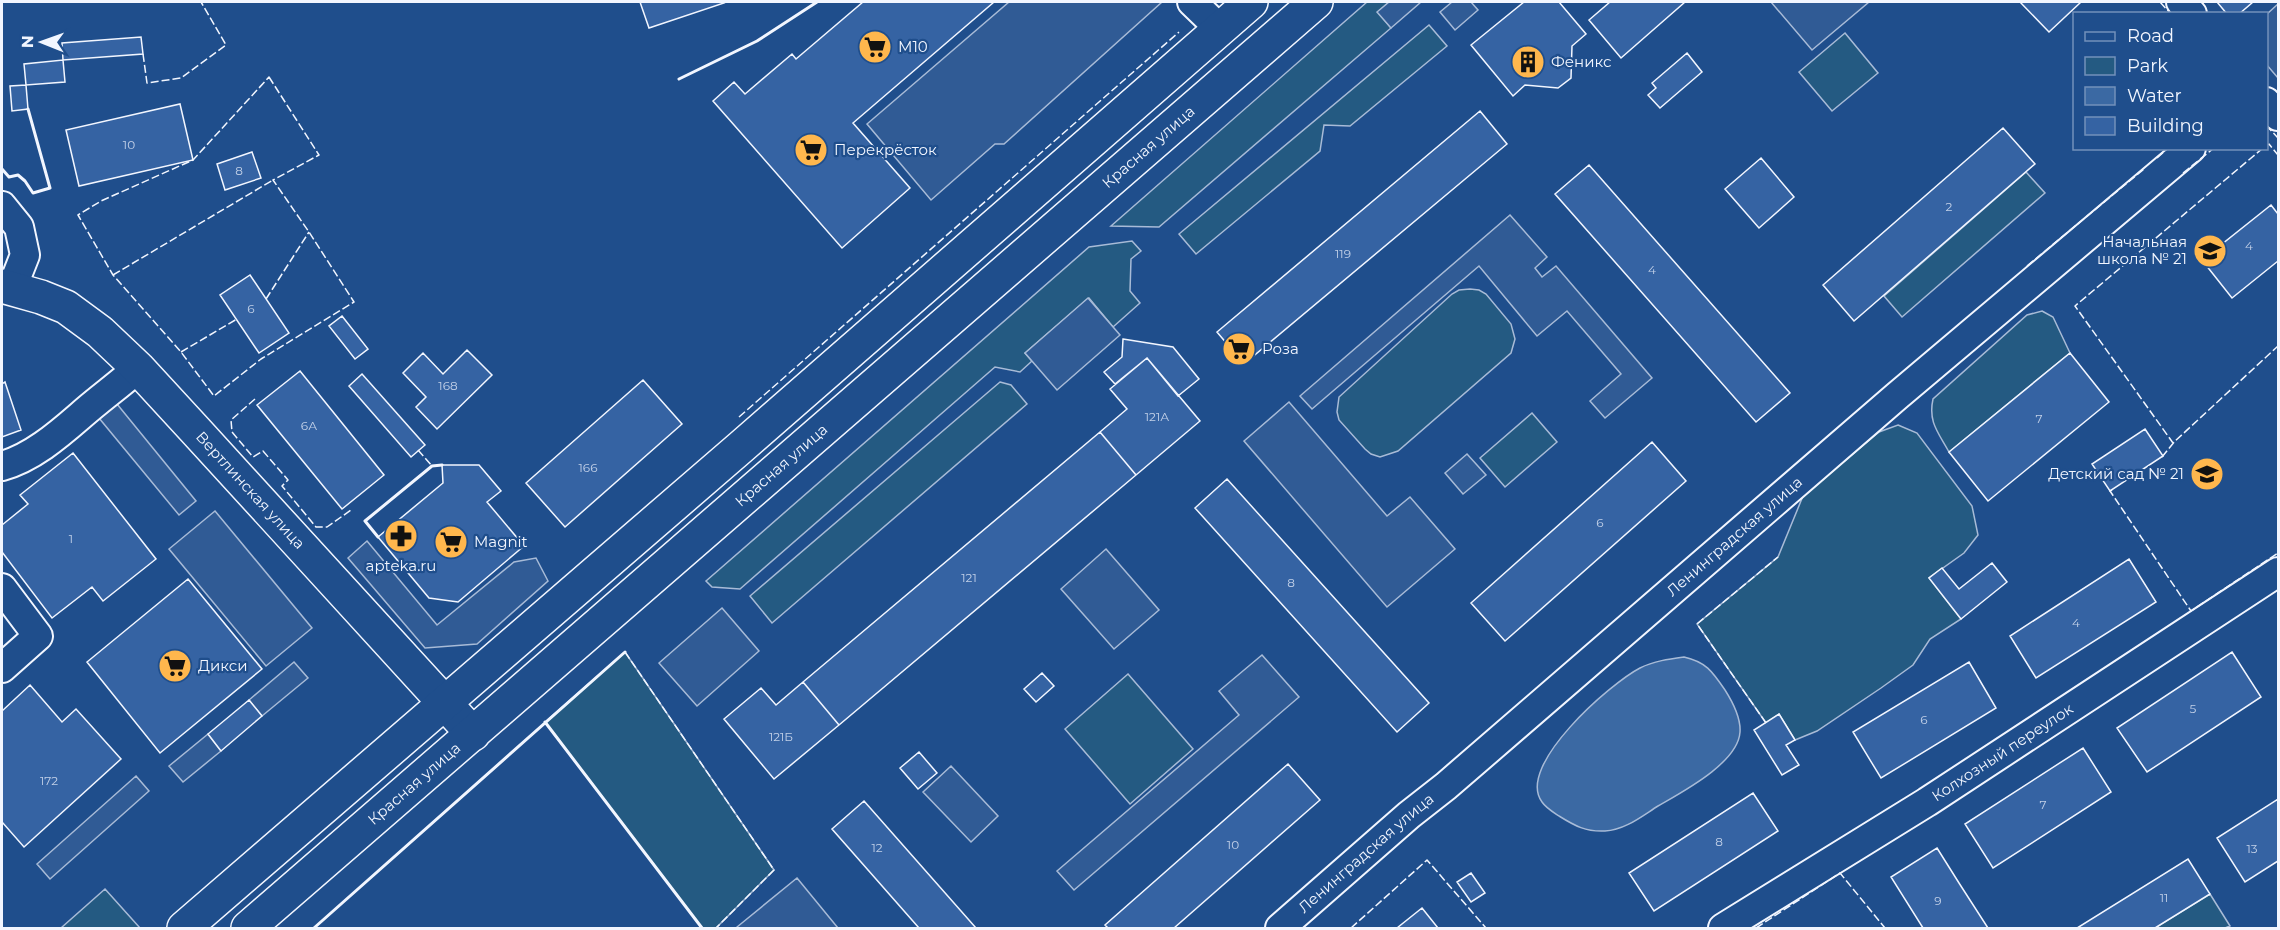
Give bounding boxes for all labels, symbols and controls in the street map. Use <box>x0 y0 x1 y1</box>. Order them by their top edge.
north arrow <box>12 12 72 72</box>
legend <box>2073 12 2268 150</box>
text: Road <box>2127 25 2174 47</box>
supermarket icon: М10 <box>857 29 893 65</box>
text: N <box>18 35 37 48</box>
place label: М10 <box>898 37 928 56</box>
building icon: Феникс <box>1510 44 1546 80</box>
place label: Феникс <box>1551 52 1611 71</box>
text: Park <box>2127 55 2168 77</box>
text: Water <box>2127 85 2182 107</box>
street label: Красная улица <box>1098 101 1199 192</box>
text: Building <box>2127 115 2204 137</box>
supermarket icon: Перекрёсток <box>793 132 829 168</box>
house number: 10 <box>123 137 135 152</box>
place label: Перекрёсток <box>834 140 937 159</box>
house number: 8 <box>235 163 243 178</box>
house number: 2 <box>1946 199 1953 214</box>
place label: Начальная школа № 21 <box>2097 232 2187 268</box>
school or university icon: Начальная школа № 21 <box>2192 233 2228 269</box>
house number: 4 <box>2245 238 2253 253</box>
house number: 119 <box>1335 246 1351 261</box>
house number: 4 <box>1648 262 1656 277</box>
house number: 6 <box>247 301 255 316</box>
supermarket icon: Роза <box>1221 331 1257 367</box>
place label: Роза <box>1262 339 1299 358</box>
house number: 168 <box>438 378 458 393</box>
house number: 121А <box>1145 409 1169 424</box>
house number: 7 <box>2035 411 2043 426</box>
house number: 6А <box>301 418 317 433</box>
street label: Красная улица <box>731 420 831 511</box>
street label: Вертлинская улица <box>192 427 309 553</box>
school or university icon: Детский сад № 21 <box>2189 456 2225 492</box>
house number: 166 <box>579 460 597 475</box>
place label: Детский сад № 21 <box>2048 464 2184 483</box>
street label: Ленинградская улица <box>1663 472 1806 600</box>
house number: 6 <box>1596 515 1604 530</box>
pharmacy icon: apteka.ru <box>383 518 419 554</box>
supermarket icon: Magnit <box>433 524 469 560</box>
house number: 1 <box>69 531 73 546</box>
place label: Magnit <box>474 532 528 551</box>
place label: apteka.ru <box>366 556 436 575</box>
house number: 121 <box>961 570 977 585</box>
house number: 8 <box>1287 575 1295 590</box>
house number: 4 <box>2072 615 2080 630</box>
supermarket icon: Дикси <box>157 648 193 684</box>
place label: Дикси <box>198 656 247 675</box>
street label: Колхозный переулок <box>1928 699 2077 805</box>
house number: 5 <box>2190 701 2197 716</box>
house number: 6 <box>1920 712 1928 727</box>
house number: 121Б <box>769 729 793 744</box>
street label: Красная улица <box>364 738 464 829</box>
house number: 172 <box>40 773 58 788</box>
street label: Ленинградская улица <box>1294 789 1437 917</box>
house number: 7 <box>2039 797 2047 812</box>
house number: 8 <box>1715 834 1723 849</box>
house number: 10 <box>1227 837 1239 852</box>
house number: 12 <box>871 840 883 855</box>
house number: 13 <box>2246 841 2258 856</box>
house number: 11 <box>2160 890 2168 905</box>
house number: 9 <box>1934 893 1942 908</box>

